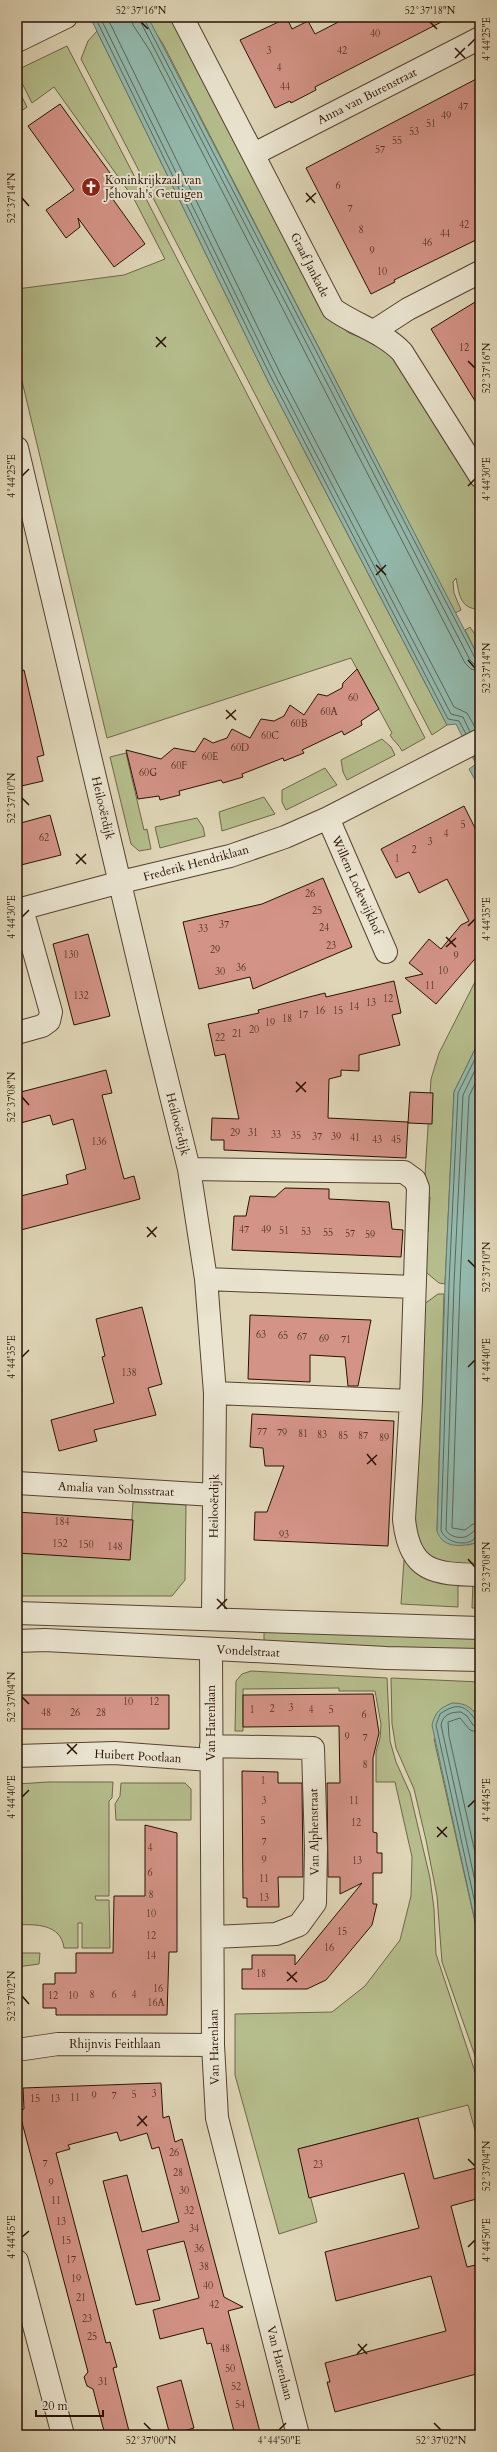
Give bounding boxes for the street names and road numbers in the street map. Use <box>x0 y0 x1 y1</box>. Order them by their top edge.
street label: Anna van Burenstraat <box>315 64 420 128</box>
street label: Graaf Jankade <box>287 230 333 300</box>
street label: Heilooërdijk <box>88 775 118 842</box>
street label: Willem Lodewijkhof <box>328 832 387 939</box>
street label: Frederik Hendriklaan <box>141 841 251 885</box>
street label: Heilooërdijk <box>162 1091 194 1158</box>
street label: Heilooërdijk <box>205 1473 223 1538</box>
street label: Amalia van Solmsstraat <box>58 1478 175 1500</box>
street label: Vondelstraat <box>216 1641 280 1661</box>
street label: Van Harenlaan <box>203 1685 219 1761</box>
street label: Huibert Pootlaan <box>94 1746 182 1766</box>
street label: Van Alphenstraat <box>305 1788 323 1876</box>
street label: Van Harenlaan <box>205 2009 223 2085</box>
street label: Rhijnvis Feithlaan <box>69 2036 161 2052</box>
street label: Van Harenlaan <box>263 2324 297 2402</box>

